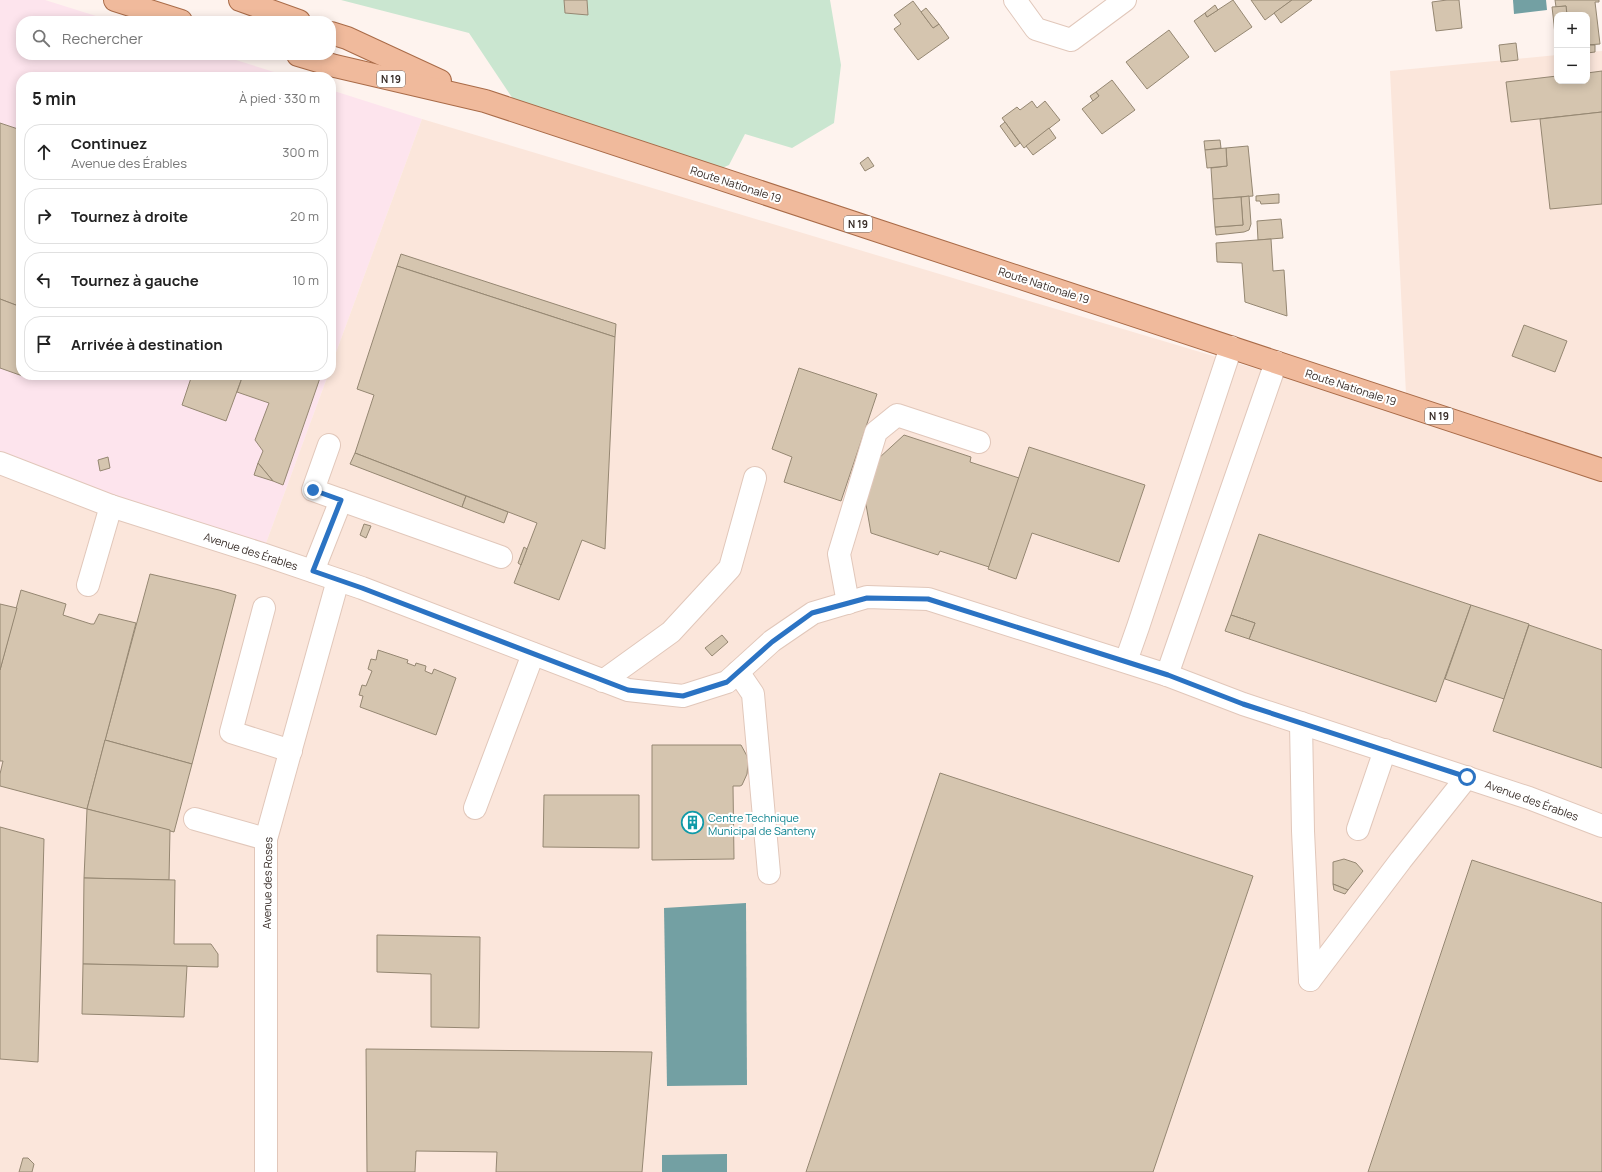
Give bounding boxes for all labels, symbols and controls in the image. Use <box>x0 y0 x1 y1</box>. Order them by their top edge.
map controls <box>1554 12 1590 84</box>
button: + <box>1554 12 1590 48</box>
search box <box>16 16 336 60</box>
icon: search <box>30 27 52 49</box>
text: Rechercher <box>62 28 143 49</box>
button: − <box>1554 48 1590 84</box>
road number: N 19 <box>377 71 405 87</box>
text: 5 min <box>32 87 76 110</box>
text: À pied · 330 m <box>239 89 320 107</box>
text: Continuez <box>71 133 147 154</box>
icon: ahead <box>33 141 55 163</box>
text: 300 m <box>282 143 319 161</box>
text: Avenue des Érables <box>71 154 187 172</box>
street label: Route Nationale 19 <box>689 162 784 206</box>
icon: right <box>33 205 55 227</box>
text: Tournez à droite <box>71 206 188 227</box>
text: 20 m <box>290 207 319 225</box>
road number: N 19 <box>844 216 872 232</box>
street label: Route Nationale 19 <box>997 263 1092 307</box>
icon: left <box>33 269 55 291</box>
text: Tournez à gauche <box>71 270 199 291</box>
text: 10 m <box>292 271 319 289</box>
icon: arrive <box>33 333 55 355</box>
text: Arrivée à destination <box>71 334 223 355</box>
street label: Route Nationale 19 <box>1304 365 1399 409</box>
road number: N 19 <box>1425 408 1453 424</box>
route end <box>304 481 322 499</box>
street label: Avenue des Érables <box>202 529 300 573</box>
route start <box>1458 768 1476 786</box>
street label: Avenue des Érables <box>1483 776 1581 824</box>
building icon: Centre Technique Municipal de Santeny <box>680 810 706 836</box>
place label: Centre Technique Municipal de Santeny <box>708 810 816 838</box>
street label: Avenue des Roses <box>259 837 275 929</box>

